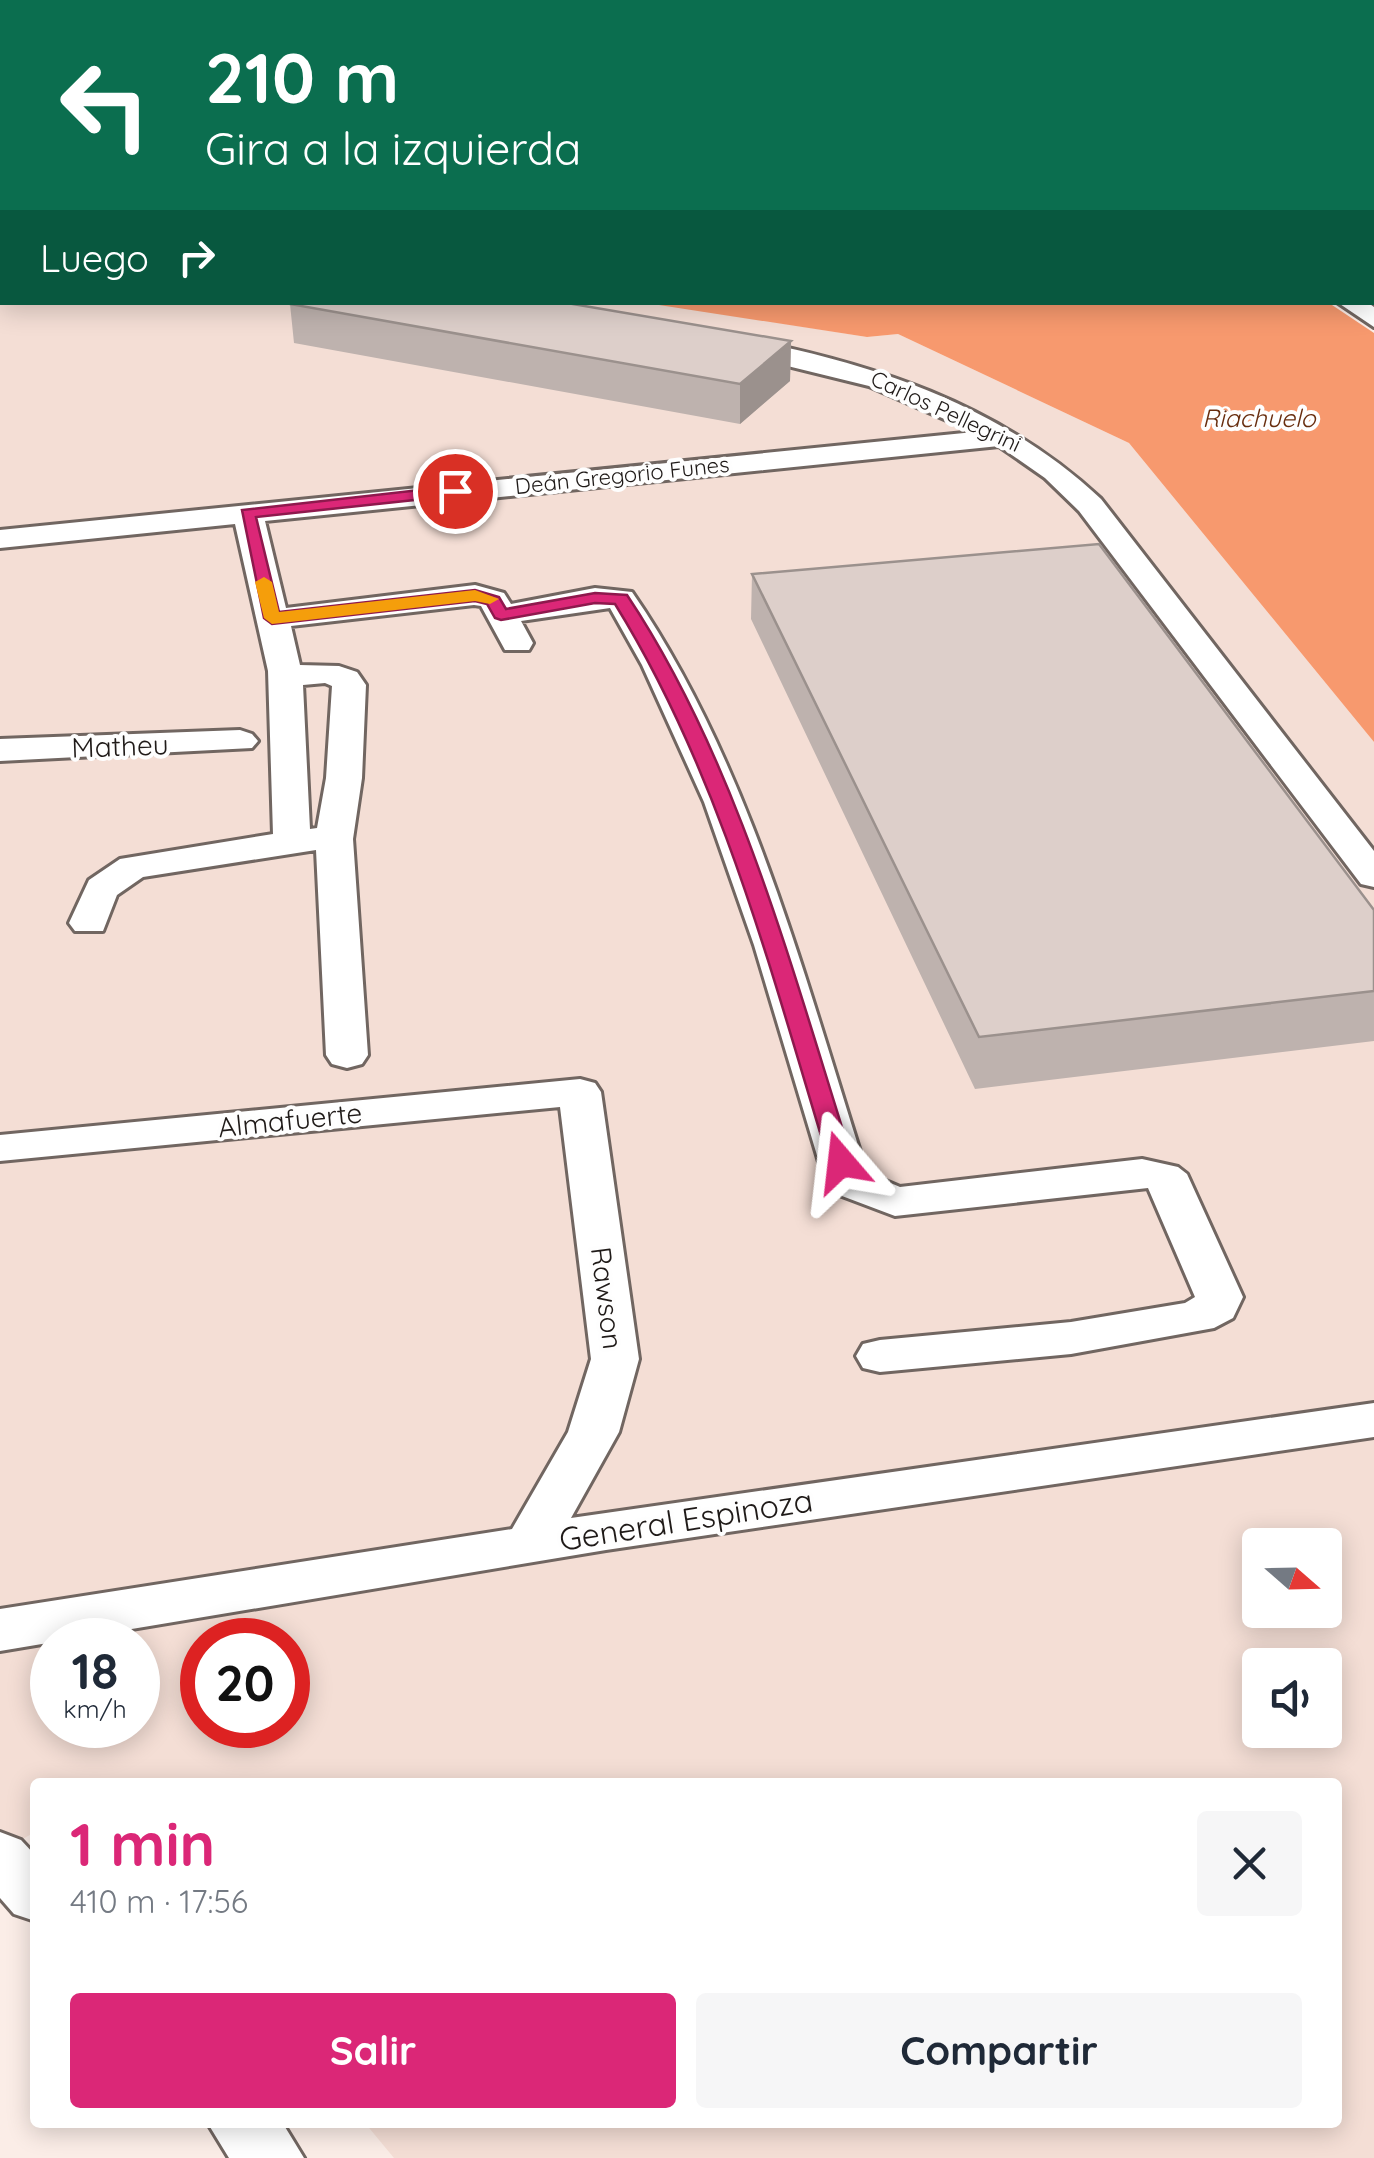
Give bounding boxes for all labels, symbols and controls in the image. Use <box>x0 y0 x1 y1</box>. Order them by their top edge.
text: 210 m <box>205 33 399 121</box>
icon: left <box>40 40 170 170</box>
text: Gira a la izquierda <box>205 120 581 176</box>
icon: right <box>169 230 224 285</box>
text: Luego <box>40 234 149 282</box>
street label: Carlos Pellegrini <box>866 364 1026 458</box>
water label: Riachuelo <box>1202 402 1317 433</box>
pin <box>413 449 498 534</box>
street label: Deán Gregorio Funes <box>513 450 731 500</box>
icon: arrive <box>428 464 483 519</box>
street label: Matheu <box>71 726 169 765</box>
street label: Almafuerte <box>216 1095 364 1144</box>
position arrow <box>789 1110 893 1214</box>
street label: Rawson <box>584 1245 631 1351</box>
street label: General Espinoza <box>556 1479 815 1559</box>
north arrow <box>1242 1528 1342 1628</box>
map controls <box>1242 1528 1342 1748</box>
speed limit sign: 20 <box>180 1618 310 1748</box>
text: 18 <box>72 1639 118 1702</box>
button: sound <box>1242 1648 1342 1748</box>
text: km/h <box>63 1693 127 1724</box>
text: 1 min <box>70 1806 215 1881</box>
button: close <box>1197 1811 1302 1916</box>
text: 410 m · 17:56 <box>70 1881 248 1921</box>
button: Salir <box>70 1993 676 2108</box>
button: Compartir <box>696 1993 1302 2108</box>

